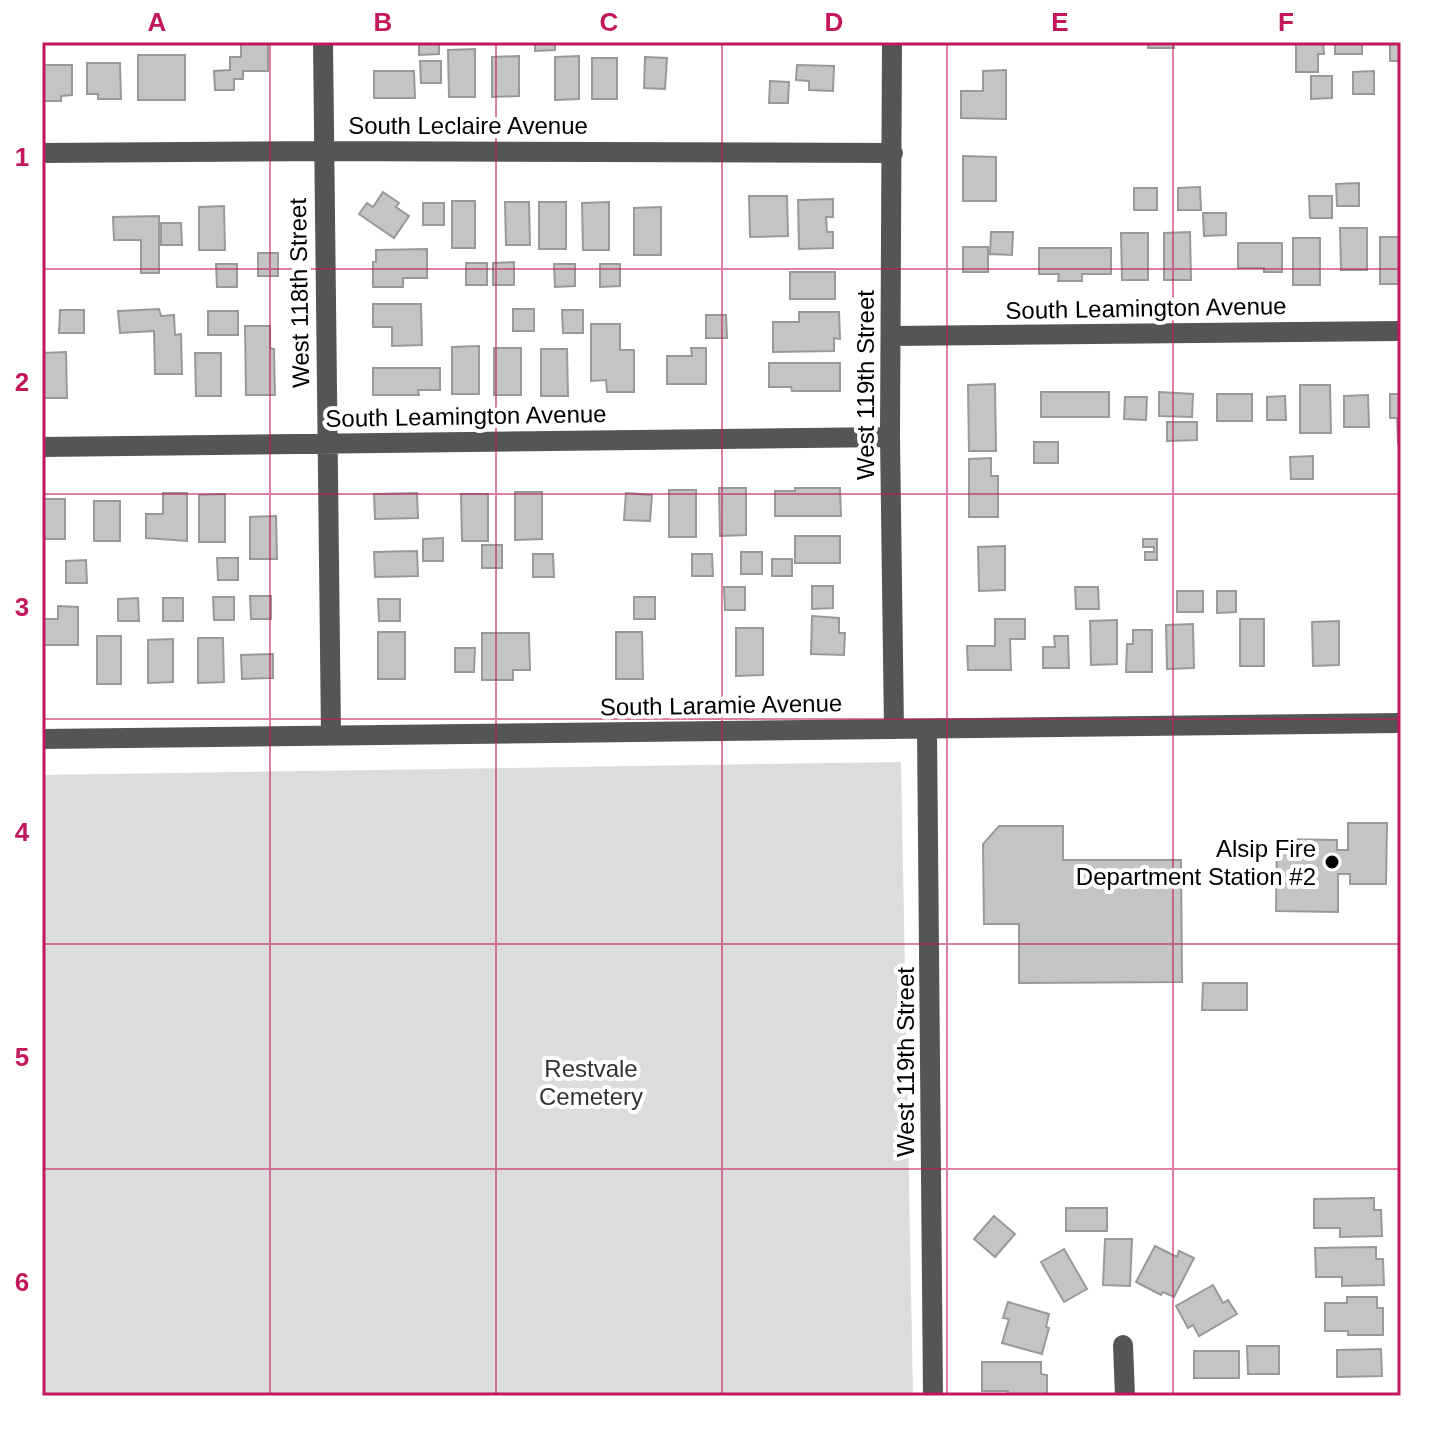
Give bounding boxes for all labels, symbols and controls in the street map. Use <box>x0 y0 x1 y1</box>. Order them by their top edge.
text: A <box>148 7 167 37</box>
text: B <box>374 7 392 37</box>
text: C <box>600 7 619 37</box>
text: D <box>825 7 843 37</box>
text: E <box>1051 7 1069 37</box>
text: F <box>1278 7 1294 37</box>
street label: South Leclaire Avenue <box>348 112 588 139</box>
text: 1 <box>15 142 29 172</box>
street label: West 118th Street <box>284 198 314 388</box>
street label: West 119th Street <box>852 290 879 480</box>
street label: South Leamington Avenue <box>1005 292 1287 324</box>
text: 2 <box>15 367 29 397</box>
street label: South Leamington Avenue <box>325 400 607 432</box>
text: 3 <box>15 592 29 622</box>
street label: South Laramie Avenue <box>600 689 842 721</box>
text: 4 <box>15 817 30 847</box>
place label: Alsip Fire Department Station #2 <box>1076 835 1316 890</box>
marker: Alsip Fire Department Station #2 <box>1323 853 1341 871</box>
street label: West 119th Street <box>892 967 919 1157</box>
text: 5 <box>15 1042 29 1072</box>
park label: Restvale Cemetery <box>539 1055 643 1110</box>
text: 6 <box>15 1267 29 1297</box>

